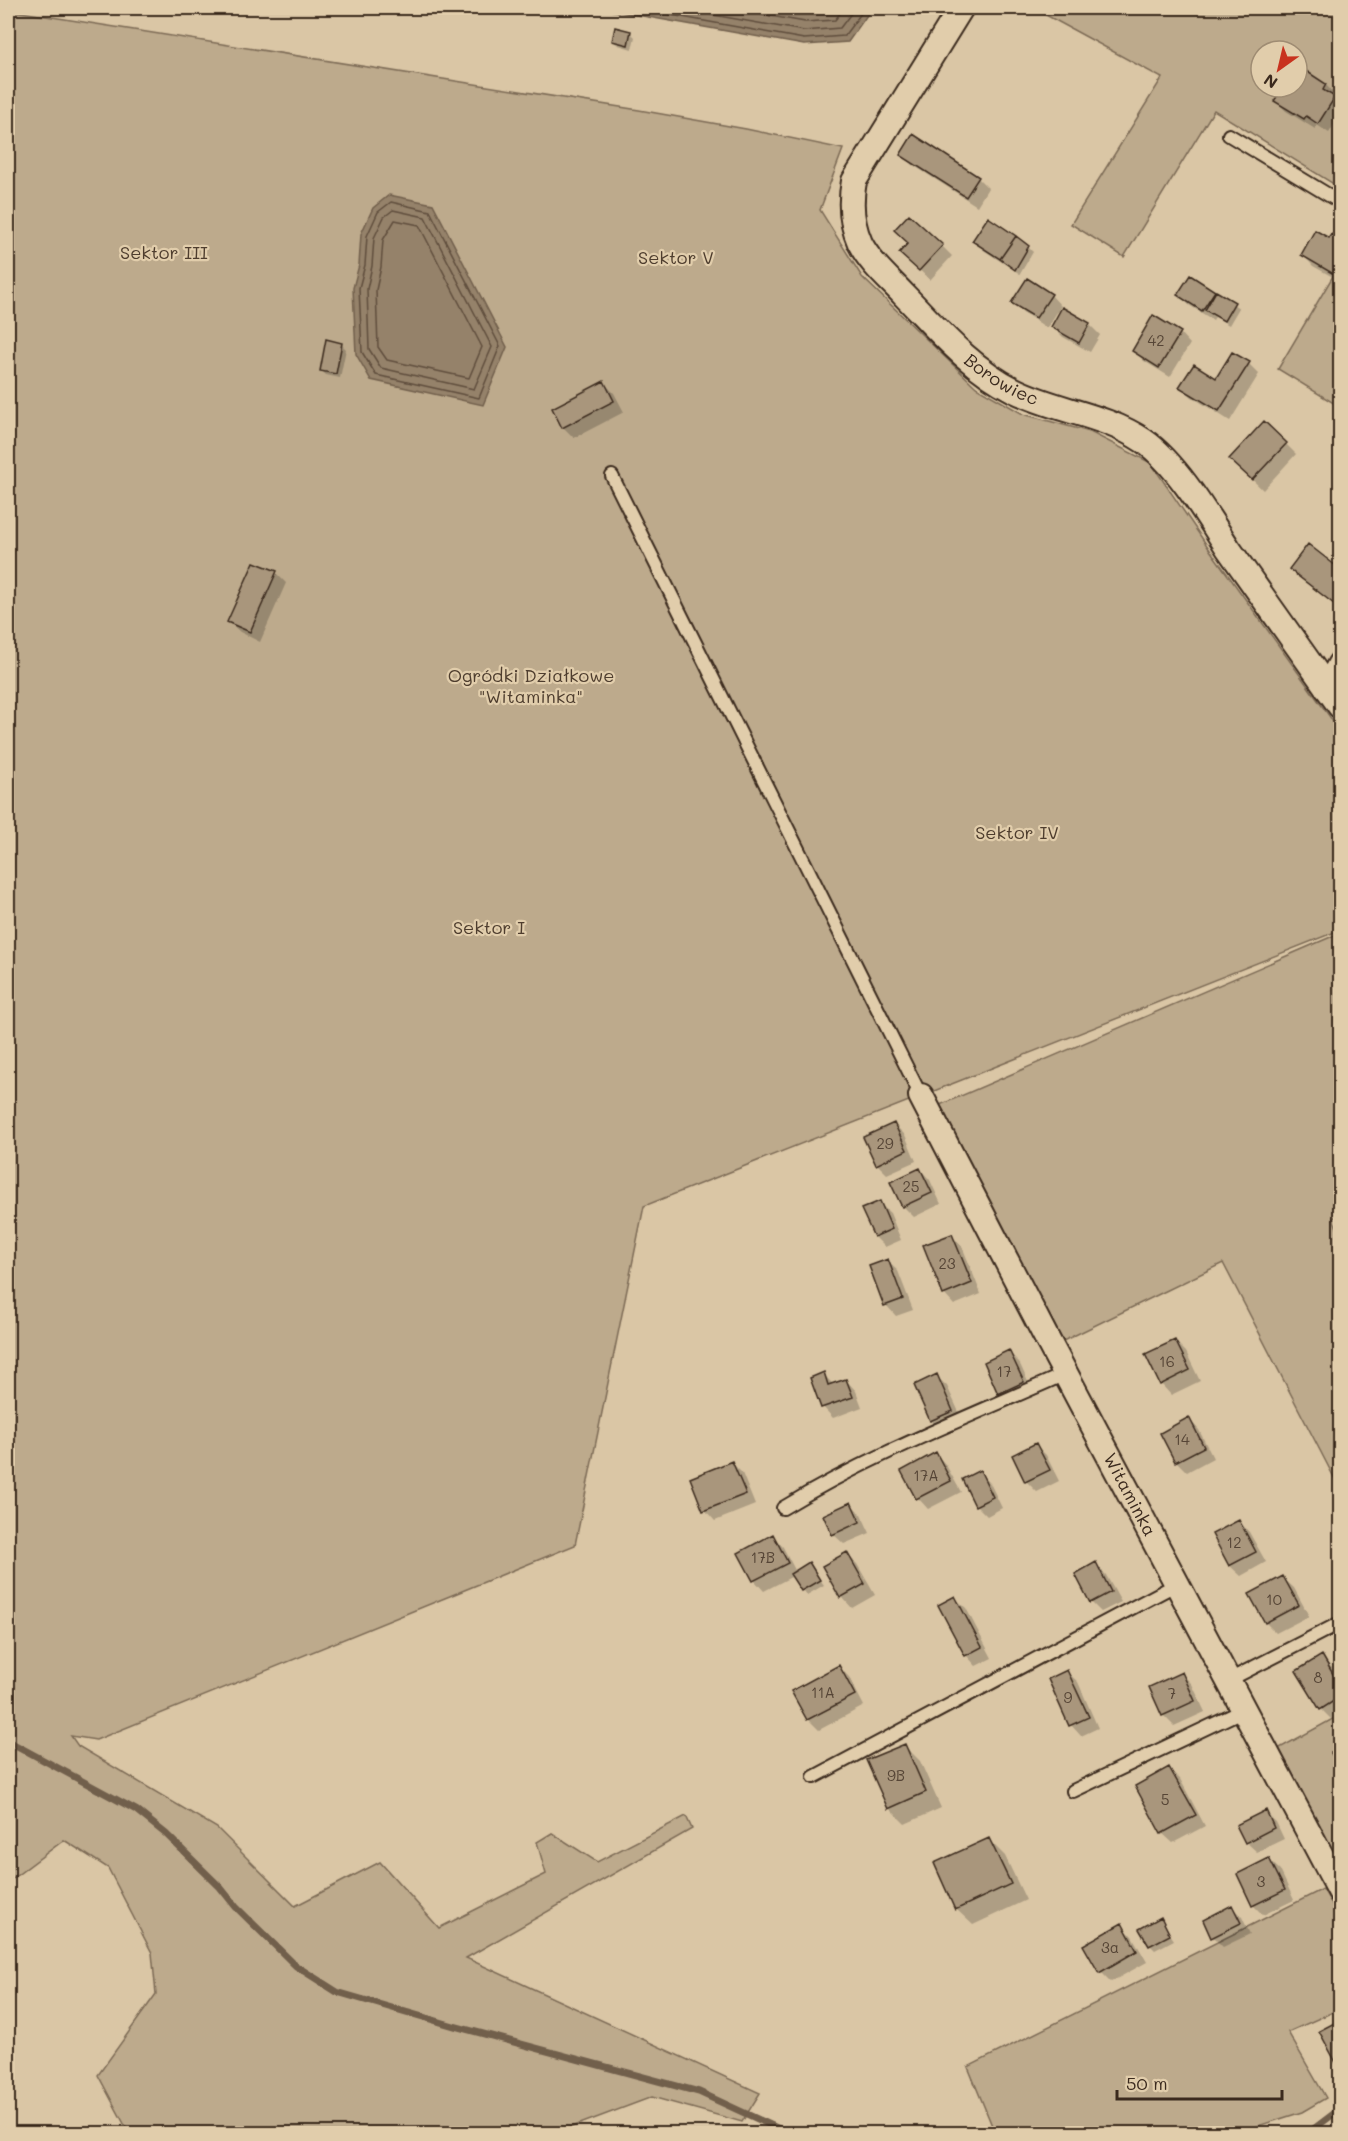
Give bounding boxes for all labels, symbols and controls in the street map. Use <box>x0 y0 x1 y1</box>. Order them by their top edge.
north arrow <box>1249 39 1309 99</box>
text: N <box>1259 70 1281 94</box>
park label: Sektor III <box>120 240 208 264</box>
park label: Sektor V <box>638 245 714 269</box>
house number: 42 <box>1147 330 1165 350</box>
street label: Borowiec <box>960 348 1042 410</box>
park label: Ogródki Działkowe "Witaminka" <box>448 663 614 708</box>
park label: Sektor IV <box>975 820 1059 844</box>
park label: Sektor I <box>453 915 525 939</box>
house number: 29 <box>876 1133 894 1153</box>
house number: 25 <box>902 1176 920 1196</box>
house number: 23 <box>938 1253 956 1273</box>
house number: 16 <box>1159 1351 1175 1371</box>
house number: 17 <box>996 1361 1012 1381</box>
house number: 14 <box>1174 1429 1190 1449</box>
street label: Witaminka <box>1099 1448 1163 1540</box>
house number: 17A <box>913 1465 939 1485</box>
house number: 12 <box>1226 1532 1242 1552</box>
house number: 17B <box>751 1547 775 1567</box>
house number: 10 <box>1266 1589 1282 1609</box>
house number: 8 <box>1313 1667 1323 1687</box>
house number: 11A <box>811 1682 835 1702</box>
house number: 7 <box>1168 1683 1176 1703</box>
house number: 9 <box>1064 1687 1073 1707</box>
house number: 9B <box>887 1765 905 1785</box>
house number: 5 <box>1161 1789 1169 1809</box>
house number: 3 <box>1257 1871 1266 1891</box>
house number: 3a <box>1101 1937 1119 1957</box>
scale bar <box>1117 2063 1282 2101</box>
text: 50 m <box>1126 2071 1168 2095</box>

